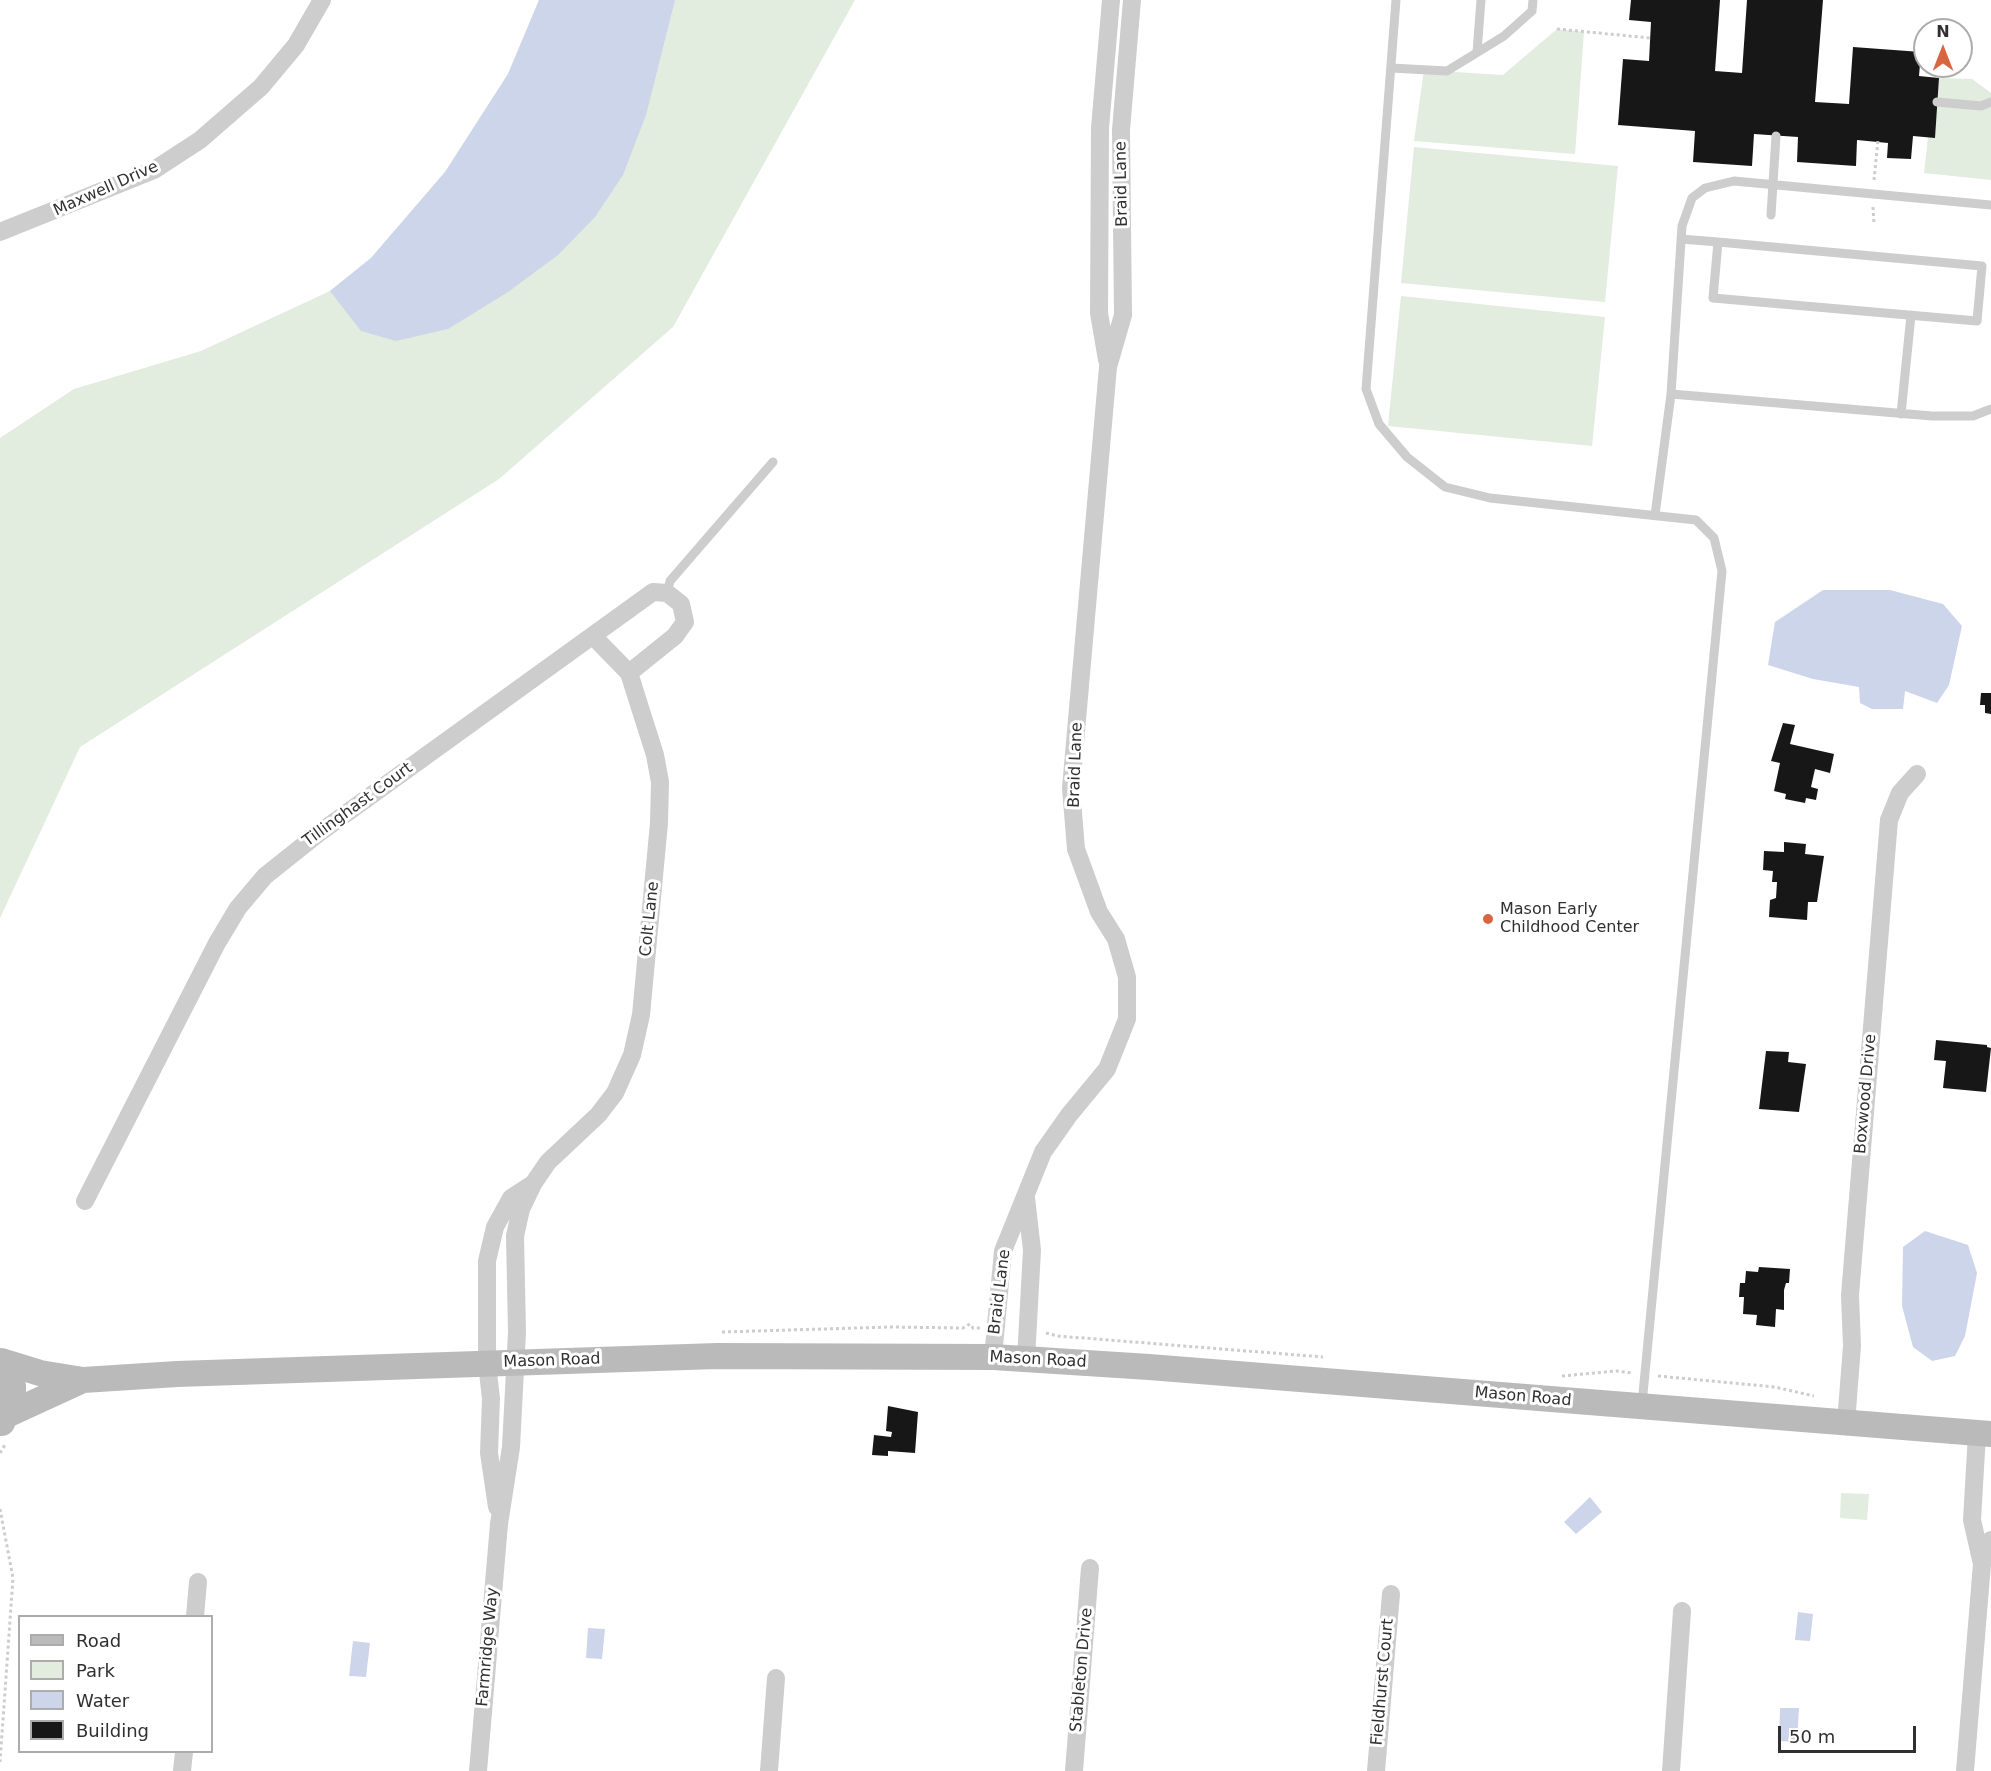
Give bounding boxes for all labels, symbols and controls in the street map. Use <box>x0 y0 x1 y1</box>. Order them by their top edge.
north arrow <box>1913 18 1973 78</box>
text: N <box>1936 22 1950 41</box>
street label: Braid Lane <box>1112 141 1132 227</box>
street label: Maxwell Drive <box>51 157 161 221</box>
street label: Braid Lane <box>1065 722 1087 808</box>
street label: Tillinghast Court <box>299 759 417 851</box>
street label: Colt Lane <box>637 880 663 958</box>
place label: Mason Early Childhood Center <box>1500 900 1639 938</box>
marker: Mason Early Childhood Center <box>1481 912 1495 926</box>
street label: Boxwood Drive <box>1851 1033 1881 1155</box>
street label: Braid Lane <box>985 1248 1015 1336</box>
street label: Mason Road <box>989 1348 1087 1372</box>
street label: Mason Road <box>503 1350 601 1372</box>
street label: Mason Road <box>1474 1383 1572 1411</box>
street label: Farmridge Way <box>473 1587 503 1707</box>
street label: Stableton Drive <box>1067 1607 1097 1733</box>
legend <box>18 1615 213 1753</box>
street label: Fieldhurst Court <box>1368 1618 1398 1746</box>
text: Road <box>76 1630 121 1651</box>
text: Park <box>76 1660 115 1681</box>
text: Water <box>76 1690 129 1711</box>
scale bar <box>1781 1714 1919 1752</box>
text: Building <box>76 1720 149 1741</box>
text: 50 m <box>1789 1726 1835 1747</box>

